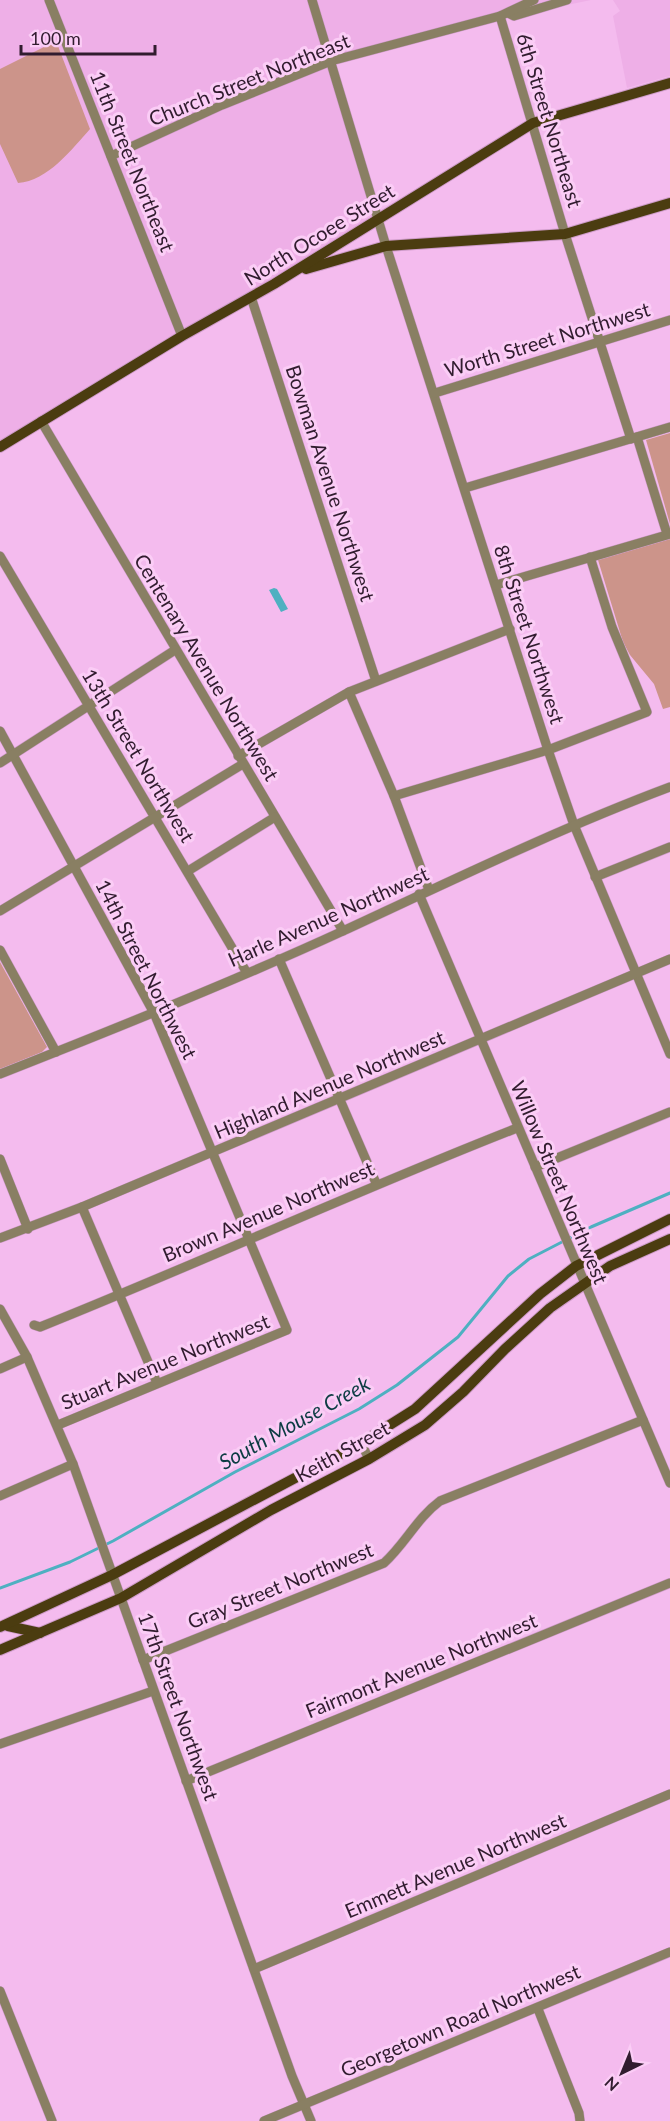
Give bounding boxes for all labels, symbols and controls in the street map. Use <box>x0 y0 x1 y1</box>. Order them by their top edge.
scale bar <box>21 18 154 56</box>
text: 100 m <box>30 27 81 49</box>
street label: Church Street Northeast <box>145 28 353 130</box>
street label: 6th Street Northeast <box>512 30 588 210</box>
street label: 11th Street Northeast <box>86 67 180 255</box>
street label: North Ocoee Street <box>239 178 399 290</box>
street label: Worth Street Northwest <box>442 296 652 382</box>
street label: Bowman Avenue Northwest <box>281 362 381 604</box>
street label: 8th Street Northwest <box>490 542 570 726</box>
street label: Centenary Avenue Northwest <box>130 549 284 785</box>
street label: 13th Street Northwest <box>78 664 200 846</box>
street label: Harle Avenue Northwest <box>224 861 432 971</box>
street label: 14th Street Northwest <box>91 875 203 1063</box>
street label: Highland Avenue Northwest <box>210 1024 448 1144</box>
street label: Willow Street Northwest <box>506 1077 614 1287</box>
street label: Brown Avenue Northwest <box>159 1156 377 1266</box>
street label: Stuart Avenue Northwest <box>57 1308 273 1414</box>
water label: South Mouse Creek <box>214 1370 375 1474</box>
street label: Keith Street <box>291 1415 393 1487</box>
street label: Gray Street Northwest <box>184 1537 376 1633</box>
street label: Fairmont Avenue Northwest <box>302 1608 540 1722</box>
street label: 17th Street Northwest <box>134 1609 224 1803</box>
street label: Emmett Avenue Northwest <box>341 1807 569 1923</box>
street label: Georgetown Road Northwest <box>337 1959 583 2081</box>
north arrow <box>592 2043 652 2103</box>
text: N <box>600 2073 622 2095</box>

